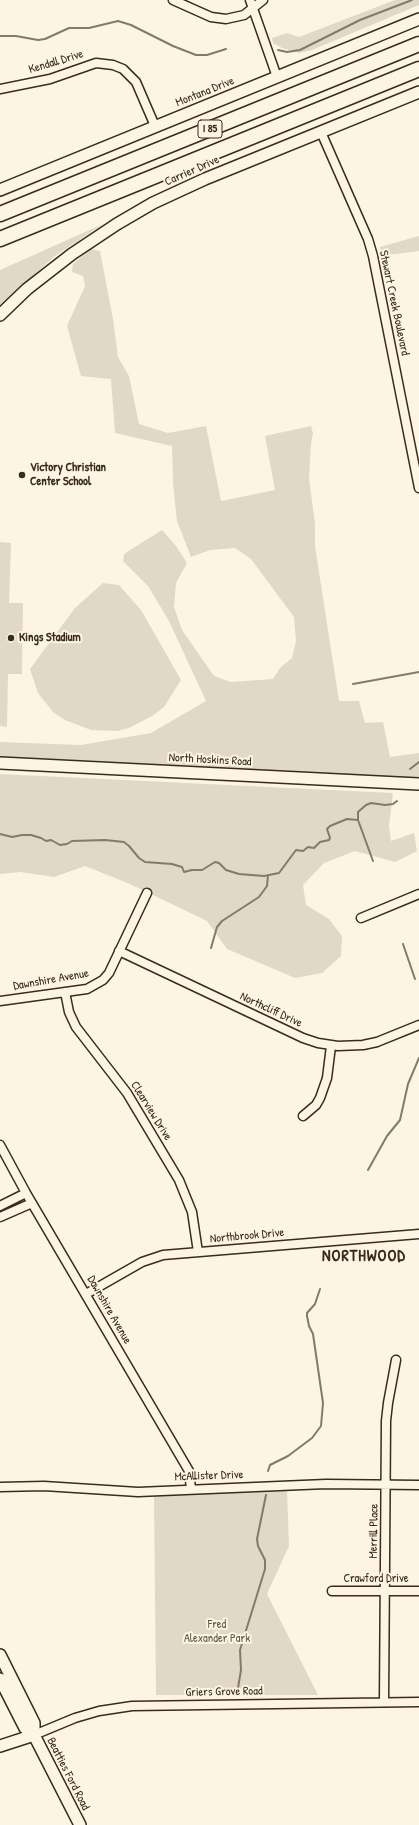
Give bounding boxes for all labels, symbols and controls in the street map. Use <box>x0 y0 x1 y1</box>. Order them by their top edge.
street label: Kendall Drive <box>27 47 85 77</box>
street label: Montana Drive <box>174 74 236 110</box>
road number: I 85 <box>198 120 222 138</box>
street label: Carrier Drive <box>163 153 221 189</box>
street label: Stewart Creek Boulevard <box>376 249 412 357</box>
place label: Victory Christian Center School <box>30 461 106 489</box>
marker: Victory Christian Center School <box>17 470 27 480</box>
place label: Kings Stadium <box>19 631 81 645</box>
marker: Kings Stadium <box>6 633 16 643</box>
street label: North Hoskins Road <box>168 751 252 769</box>
street label: Dawnshire Avenue <box>12 966 90 994</box>
street label: Northcliff Drive <box>238 989 304 1031</box>
street label: Clearview Drive <box>127 1079 175 1143</box>
street label: Northbrook Drive <box>209 1226 285 1246</box>
district label: NORTHWOOD <box>322 1247 406 1267</box>
street label: Dawnshire Avenue <box>84 1273 134 1347</box>
street label: McAllister Drive <box>174 1468 244 1484</box>
street label: Merrill Place <box>366 1503 382 1559</box>
street label: Crawford Drive <box>343 1572 409 1586</box>
park label: Fred Alexander Park <box>184 1618 250 1646</box>
street label: Griers Grove Road <box>185 1684 263 1700</box>
street label: Beatties Ford Road <box>43 1735 93 1813</box>

